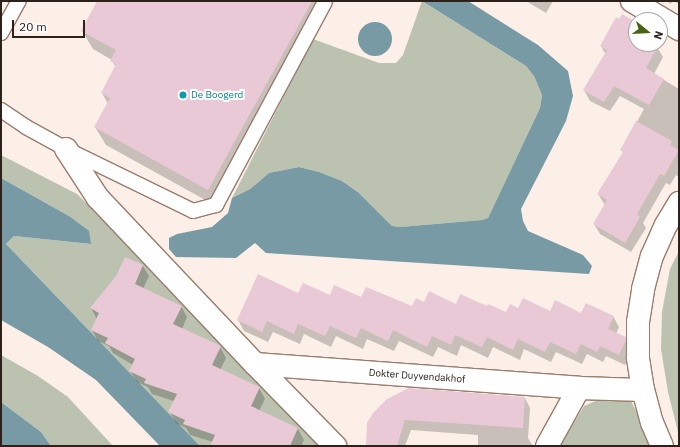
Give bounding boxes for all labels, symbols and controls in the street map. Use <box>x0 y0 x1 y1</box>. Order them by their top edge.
scale bar <box>14 12 87 38</box>
north arrow <box>628 12 668 52</box>
text: 20 m <box>19 19 47 34</box>
text: N <box>651 29 666 41</box>
place label: De Boogerd <box>191 89 243 101</box>
marker: De Boogerd <box>178 90 188 100</box>
street label: Dokter Duyvendakhof <box>368 367 466 385</box>

